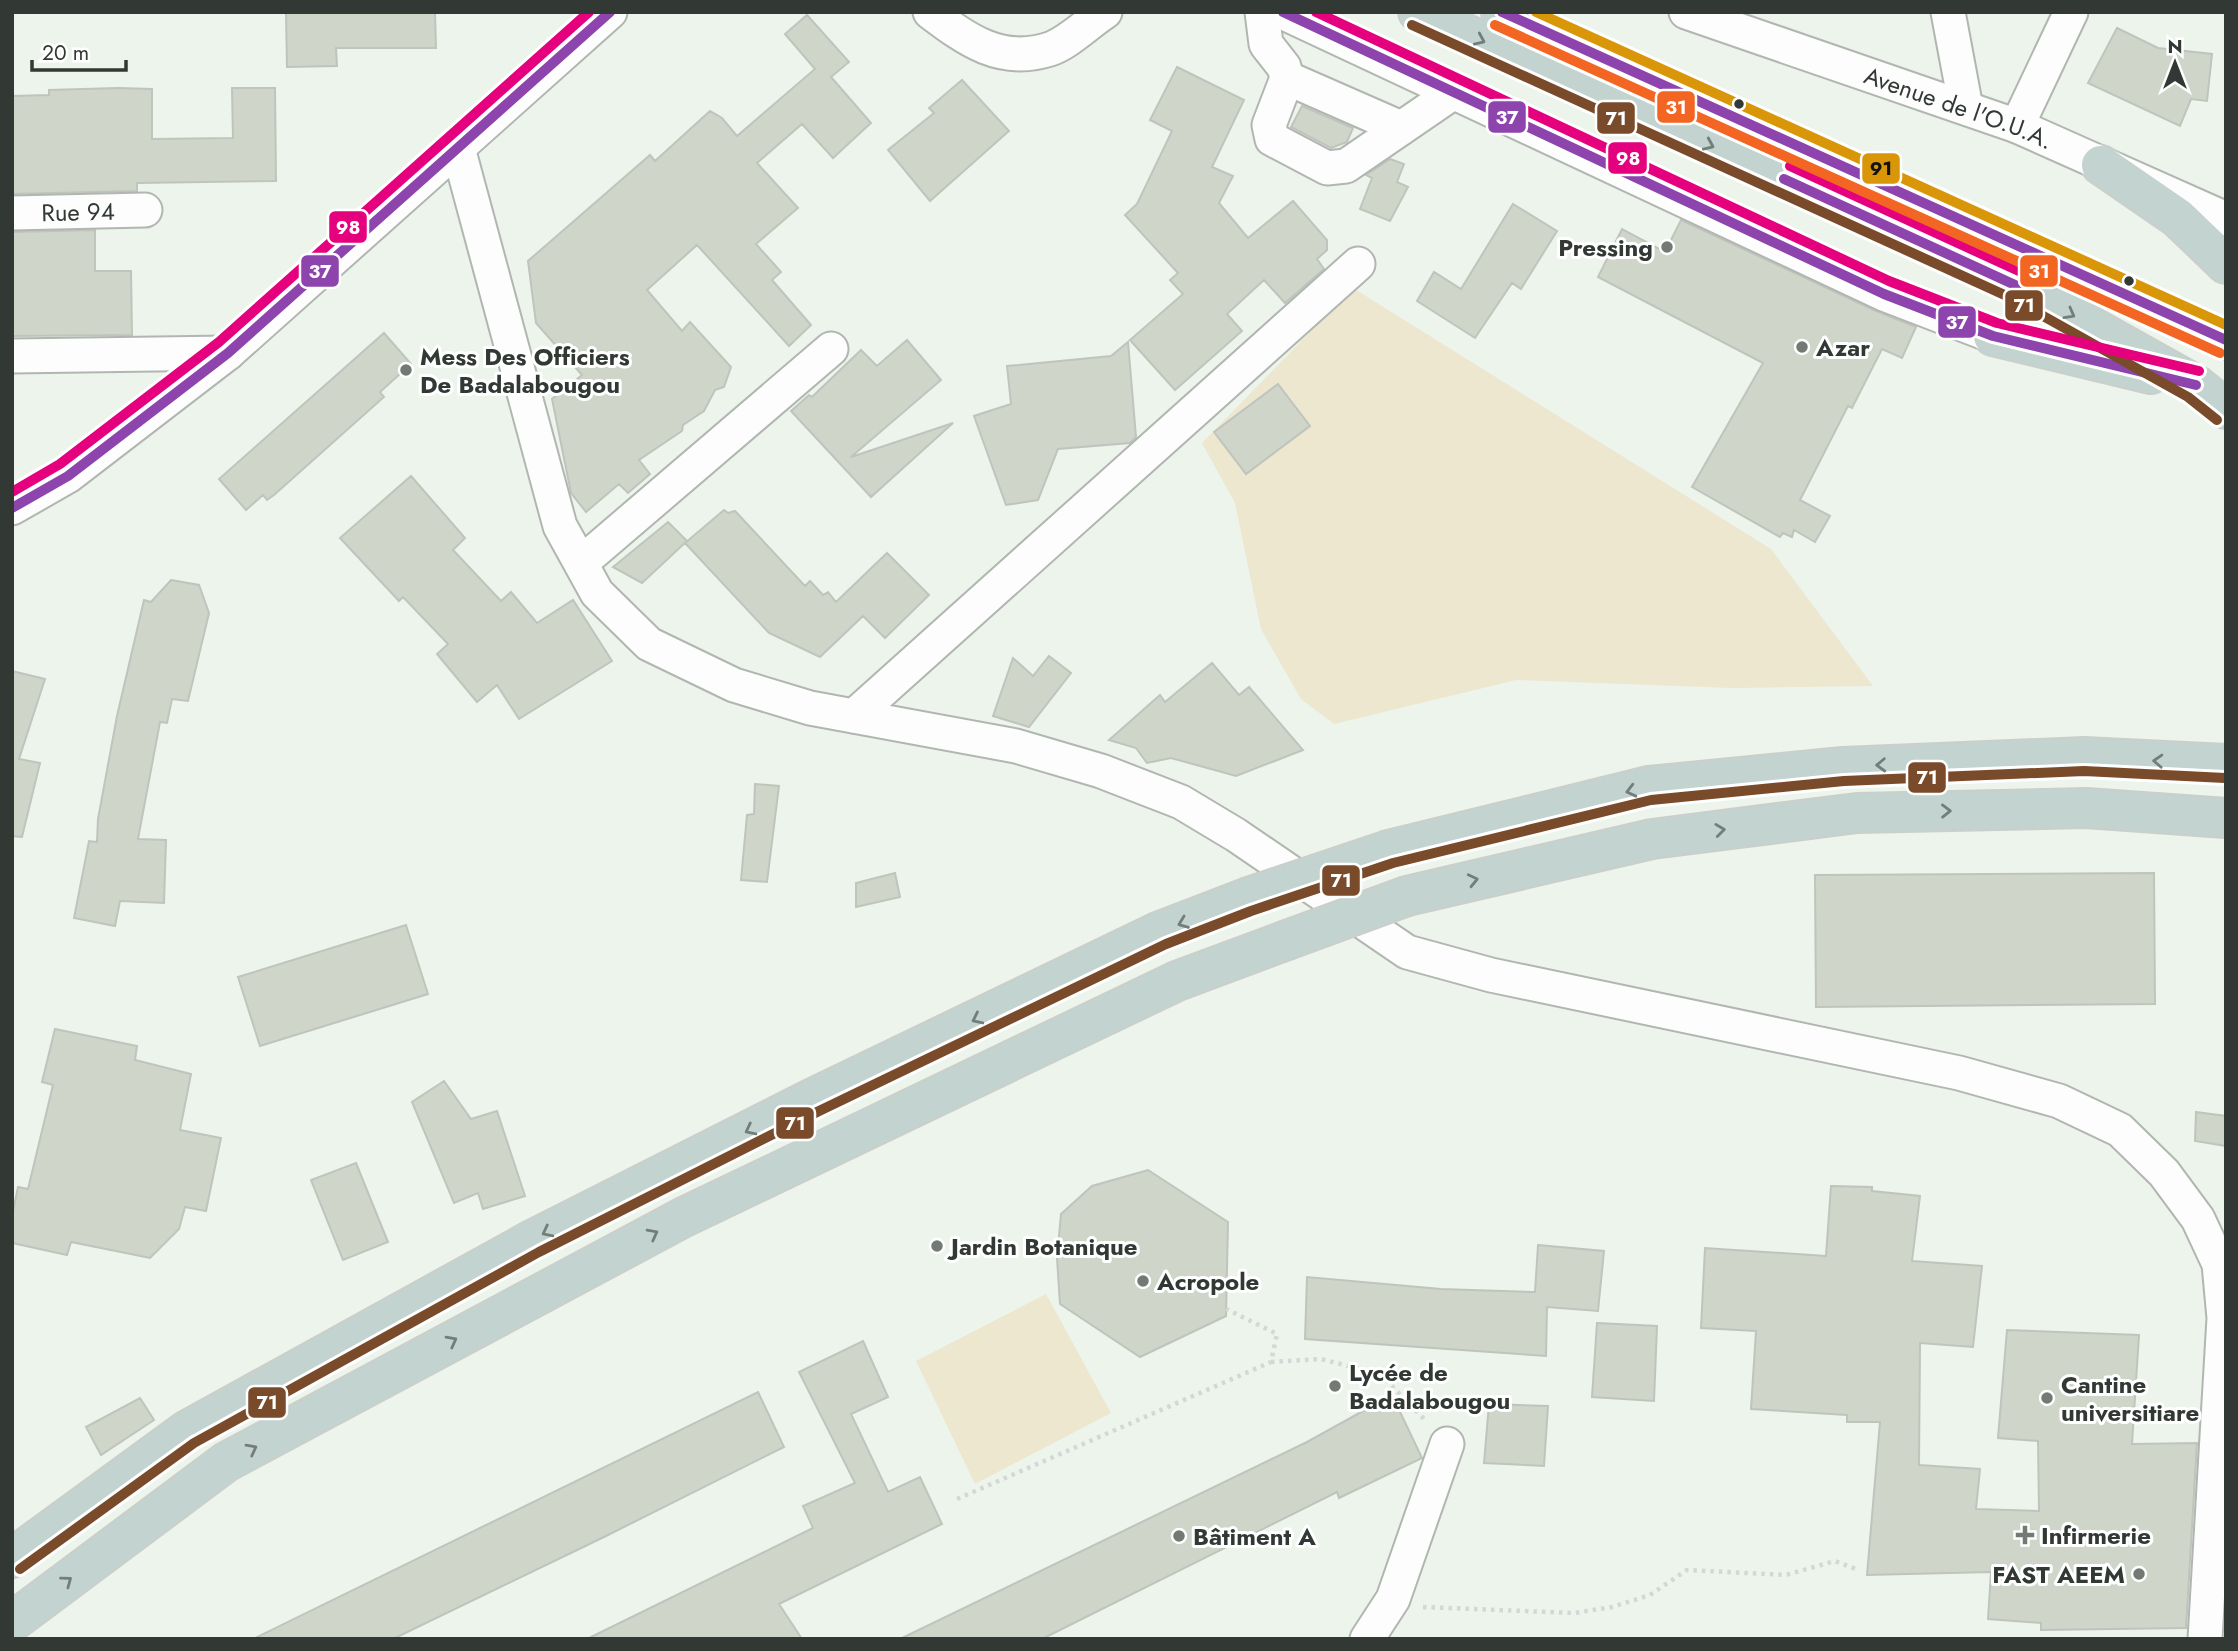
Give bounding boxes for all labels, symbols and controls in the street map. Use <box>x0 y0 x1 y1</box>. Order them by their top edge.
scale bar <box>32 28 126 72</box>
north arrow <box>2140 28 2210 98</box>
one-way arrow <box>1473 32 1485 46</box>
text: N <box>2167 33 2183 60</box>
text: 20 m <box>42 38 89 68</box>
street label: Avenue de l'O.U.A. <box>1860 57 2059 157</box>
line badge: 31 <box>1656 90 1696 124</box>
text: 31 <box>1665 94 1687 121</box>
unlabelled marker <box>1732 97 1746 111</box>
line badge: 37 <box>1487 100 1527 134</box>
line badge: 71 <box>1596 101 1636 135</box>
text: 37 <box>1496 104 1519 131</box>
text: 71 <box>1605 105 1627 132</box>
one-way arrow <box>1702 137 1714 151</box>
line badge: 98 <box>1607 141 1648 175</box>
text: 98 <box>1616 145 1640 172</box>
line badge: 91 <box>1861 152 1901 185</box>
text: 91 <box>1870 155 1892 182</box>
street label: Rue 94 <box>41 193 115 230</box>
line badge: 98 <box>328 210 368 244</box>
text: 98 <box>336 214 360 241</box>
place label: Pressing <box>1558 230 1653 265</box>
marker: Pressing <box>1659 239 1675 255</box>
line badge: 37 <box>300 254 340 288</box>
line badge: 31 <box>2019 254 2059 288</box>
text: 37 <box>309 258 332 285</box>
text: 31 <box>2028 258 2050 285</box>
unlabelled marker <box>2122 274 2136 288</box>
line badge: 71 <box>2004 289 2044 322</box>
text: 71 <box>2013 292 2035 319</box>
line badge: 37 <box>1937 305 1977 339</box>
one-way arrow <box>2063 306 2075 319</box>
text: 37 <box>1946 309 1969 336</box>
place label: Azar <box>1815 330 1870 365</box>
place label: Mess Des Officiers De Badalabougou <box>420 339 630 402</box>
marker: Azar <box>1794 339 1810 355</box>
marker: Mess Des Officiers De Badalabougou <box>398 362 414 378</box>
one-way arrow <box>2152 753 2163 768</box>
one-way arrow <box>1876 757 1887 772</box>
line badge: 71 <box>1907 761 1947 794</box>
text: 71 <box>1916 764 1938 791</box>
one-way arrow <box>1625 783 1637 797</box>
one-way arrow <box>1942 803 1952 819</box>
one-way arrow <box>1714 823 1726 838</box>
line badge: 71 <box>1321 864 1361 897</box>
text: 71 <box>1330 867 1352 894</box>
one-way arrow <box>1467 874 1479 889</box>
one-way arrow <box>1177 914 1189 928</box>
one-way arrow <box>972 1011 984 1025</box>
line badge: 71 <box>775 1106 815 1140</box>
text: 71 <box>784 1110 806 1137</box>
one-way arrow <box>745 1121 757 1135</box>
one-way arrow <box>542 1223 554 1237</box>
one-way arrow <box>645 1229 658 1242</box>
place label: Jardin Botanique <box>947 1229 1138 1264</box>
marker: Jardin Botanique <box>929 1238 945 1254</box>
place label: Acropole <box>1156 1264 1259 1299</box>
marker: Acropole <box>1135 1273 1151 1289</box>
one-way arrow <box>445 1336 457 1350</box>
place label: Lycée de Badalabougou <box>1349 1355 1510 1418</box>
place label: Cantine universitiare <box>2061 1367 2199 1430</box>
marker: Lycée de Badalabougou <box>1327 1378 1343 1394</box>
line badge: 71 <box>247 1386 287 1419</box>
text: 71 <box>256 1389 278 1416</box>
marker: Cantine universitiare <box>2039 1390 2055 1406</box>
one-way arrow <box>244 1444 257 1457</box>
place label: Infirmerie <box>2041 1518 2151 1553</box>
place label: Bâtiment A <box>1193 1519 1316 1554</box>
marker: Infirmerie <box>2015 1525 2035 1545</box>
marker: Bâtiment A <box>1171 1528 1187 1544</box>
place label: FAST AEEM <box>1992 1557 2125 1592</box>
marker: FAST AEEM <box>2131 1566 2147 1582</box>
one-way arrow <box>59 1577 72 1590</box>

